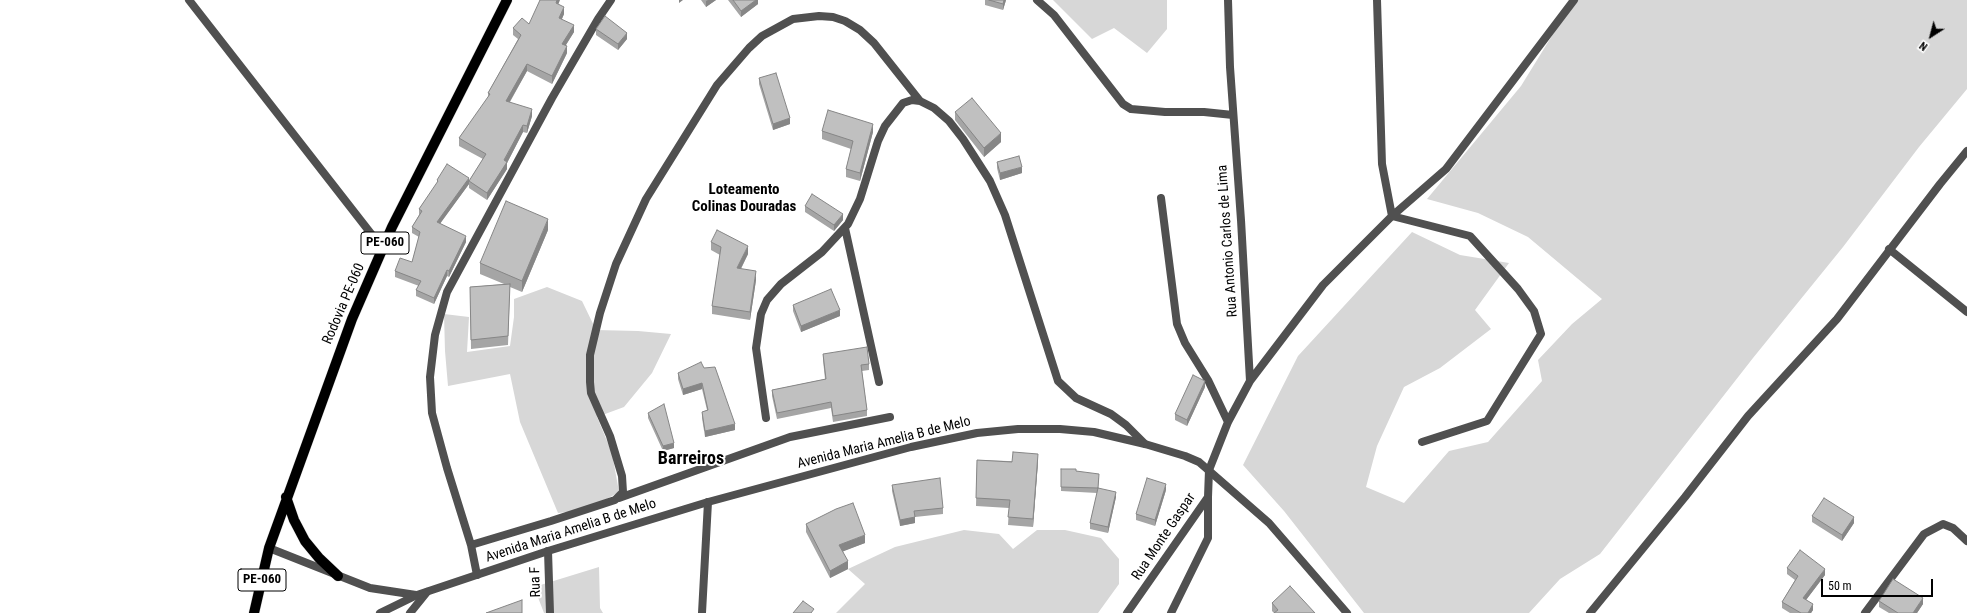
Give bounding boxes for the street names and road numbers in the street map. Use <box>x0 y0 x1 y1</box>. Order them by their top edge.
street label: Rua Antonio Carlos de Lima <box>1214 164 1242 318</box>
road number: PE-060 <box>361 232 409 254</box>
street label: Rodovia PE-060 <box>319 261 369 347</box>
street label: Avenida Maria Amelia B de Melo <box>796 413 972 473</box>
street label: Rua Monte Gaspar <box>1129 490 1199 584</box>
street label: Avenida Maria Amelia B de Melo <box>484 495 658 567</box>
street label: Rua F <box>527 566 545 598</box>
road number: PE-060 <box>238 569 286 591</box>

